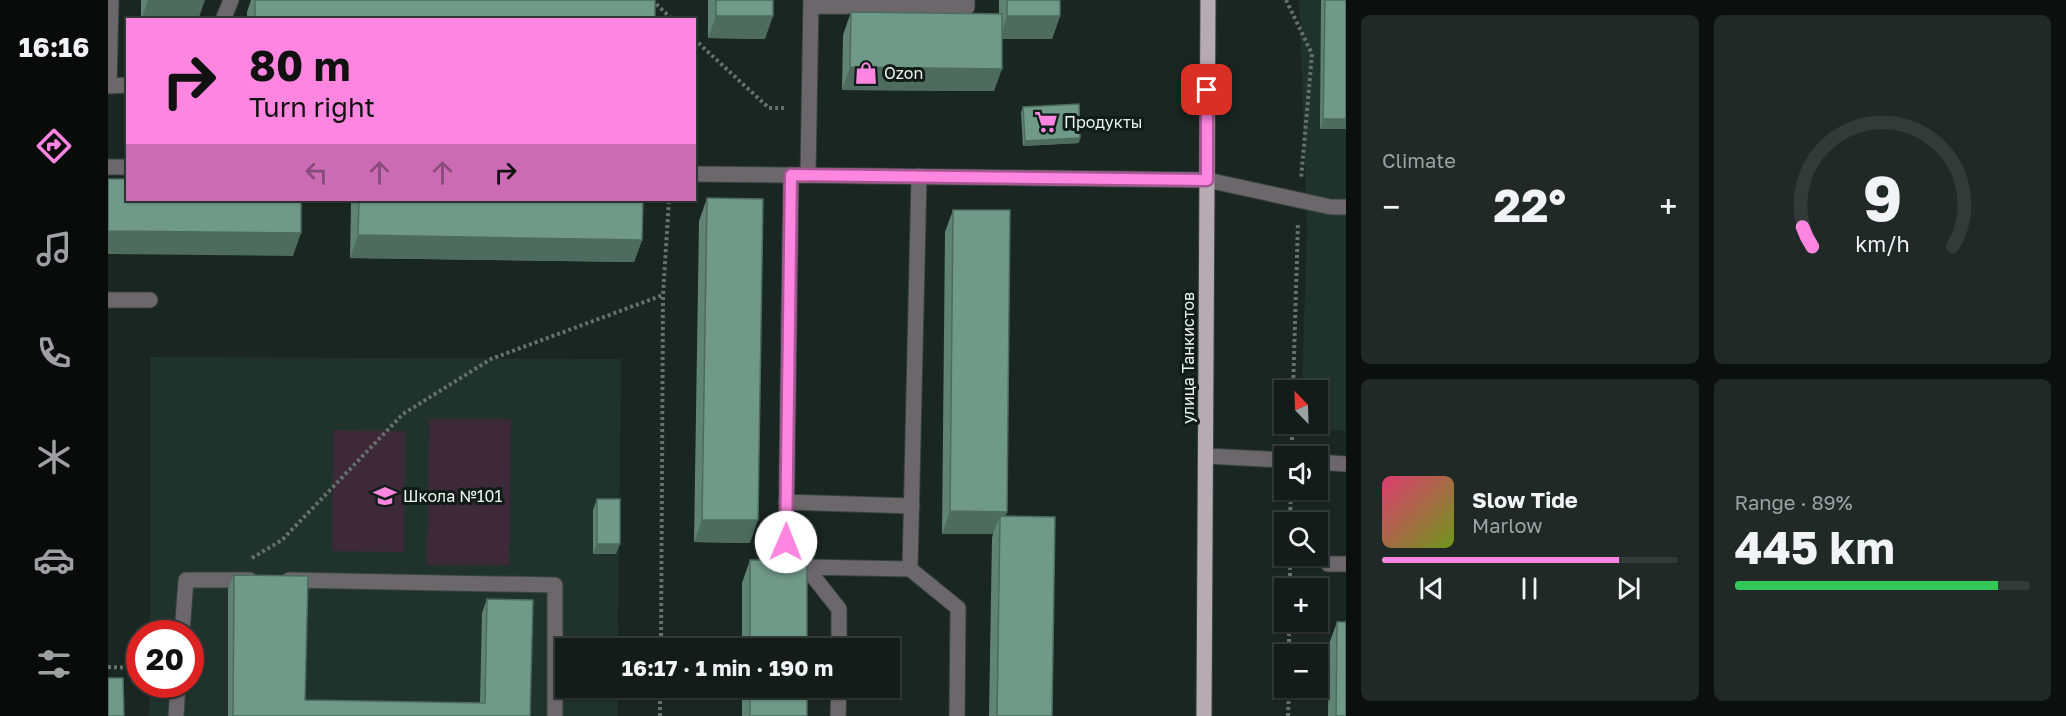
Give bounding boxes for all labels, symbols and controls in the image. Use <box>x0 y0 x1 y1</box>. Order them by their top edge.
text: 16:16 <box>19 31 89 63</box>
text: 80 m <box>249 40 350 90</box>
icon: right <box>150 42 228 120</box>
shop icon: Ozon <box>853 60 879 86</box>
place label: Ozon <box>884 63 923 83</box>
pin <box>1181 64 1232 115</box>
icon: arrive <box>1190 73 1223 106</box>
text: Turn right <box>249 91 375 123</box>
supermarket icon: Продукты <box>1033 109 1059 135</box>
place label: Продукты <box>1064 112 1142 132</box>
icon: directions <box>33 125 75 167</box>
text: Climate <box>1382 148 1456 172</box>
icon: left <box>300 156 333 189</box>
icon: ahead <box>363 156 396 189</box>
icon: ahead <box>426 156 459 189</box>
icon: right <box>489 156 522 189</box>
text: 9 <box>1862 160 1902 235</box>
text: 22° <box>1494 178 1566 232</box>
text: − <box>1382 187 1400 226</box>
text: + <box>1659 187 1677 226</box>
icon: music <box>33 228 75 270</box>
text: km/h <box>1855 231 1910 257</box>
street label: улица Танкистов <box>1178 292 1198 424</box>
icon: phone <box>33 332 75 374</box>
north arrow <box>1274 380 1328 434</box>
map controls <box>1274 380 1328 698</box>
icon: climate <box>33 436 75 478</box>
button: sound <box>1274 446 1328 500</box>
school or university icon: Школа №101 <box>372 483 398 509</box>
place label: Школа №101 <box>403 486 502 506</box>
text: Slow Tide <box>1472 486 1578 513</box>
text: Range · 89% <box>1735 490 1853 514</box>
position arrow <box>754 510 818 574</box>
button: search <box>1274 512 1328 566</box>
text: Marlow <box>1472 513 1543 537</box>
text: 445 km <box>1735 520 1895 574</box>
icon: car <box>33 539 75 581</box>
icon: previous <box>1415 572 1448 605</box>
icon: pause <box>1513 572 1546 605</box>
icon: next <box>1612 572 1645 605</box>
button: + <box>1274 578 1328 632</box>
speed limit sign: 20 <box>126 620 204 698</box>
icon: filters <box>33 643 75 685</box>
button: − <box>1274 644 1328 698</box>
text: 16:17 · 1 min · 190 m <box>622 654 833 681</box>

